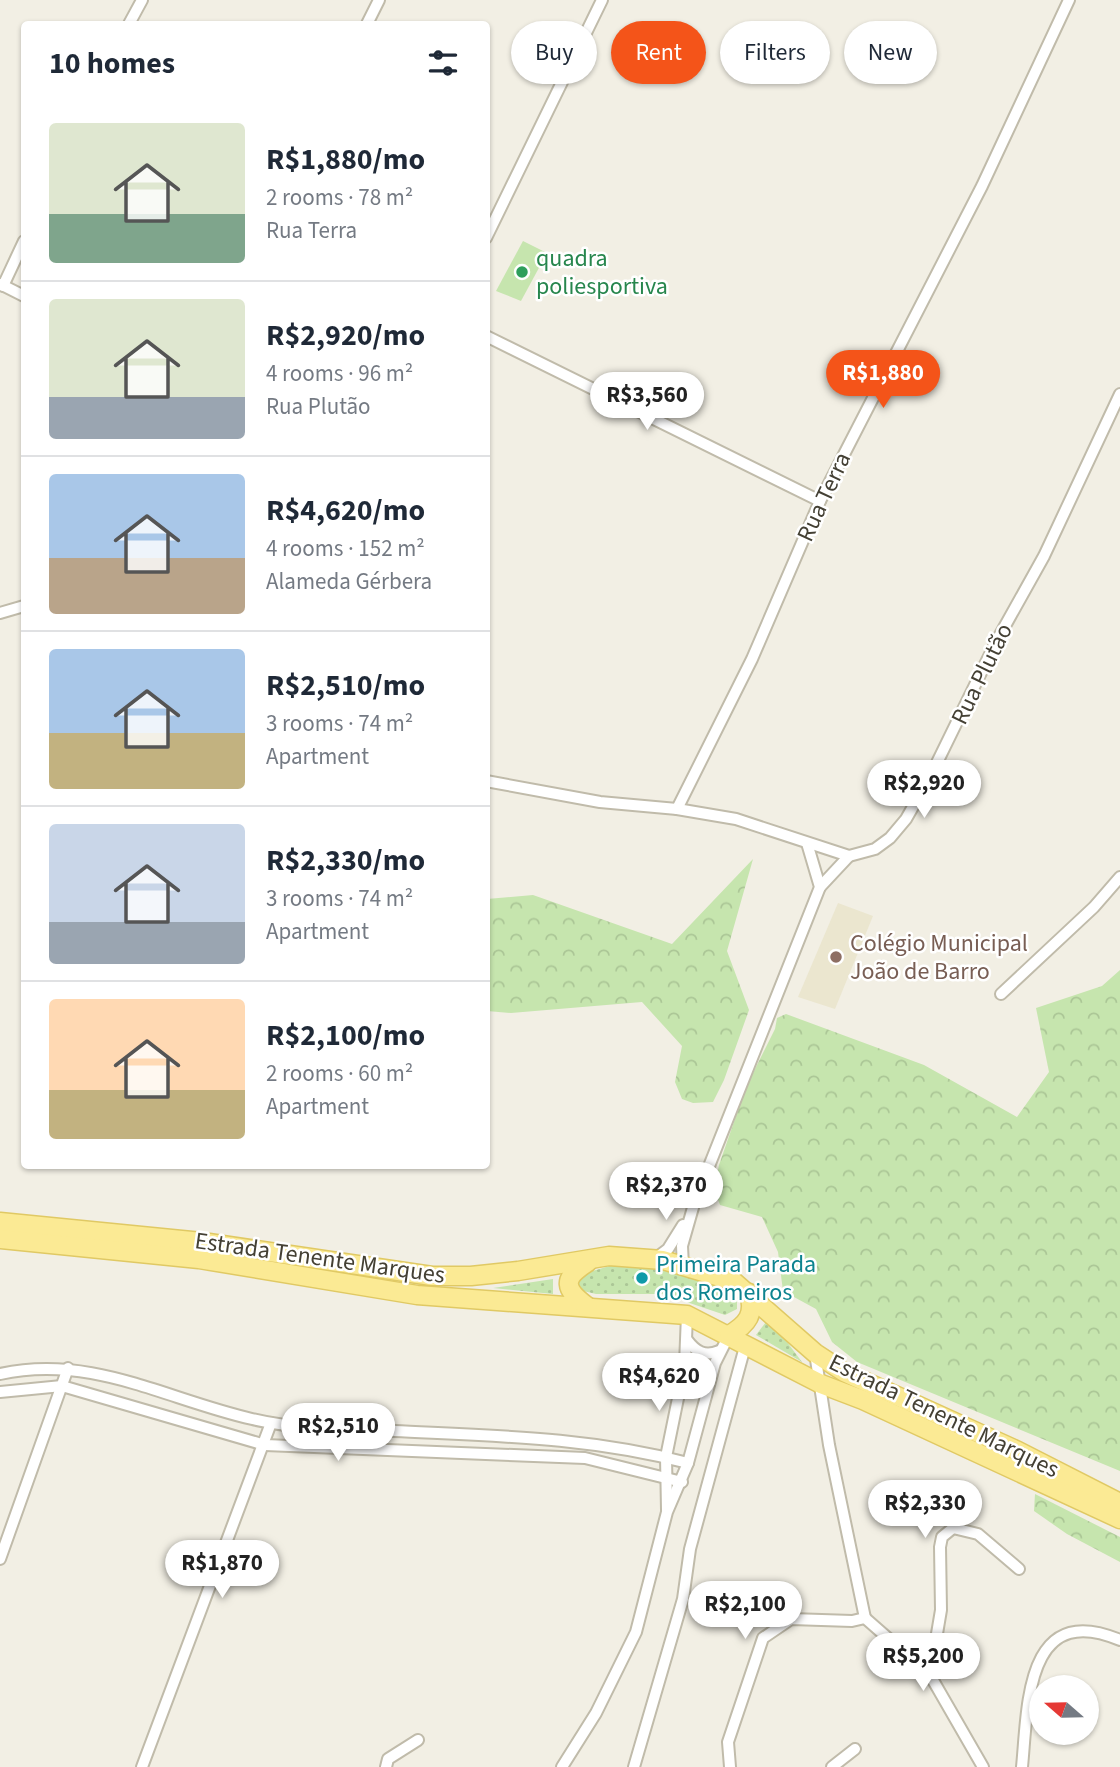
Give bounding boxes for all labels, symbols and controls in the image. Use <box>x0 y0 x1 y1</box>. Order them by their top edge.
chip: Buy <box>511 21 597 84</box>
chip: Rent <box>611 21 706 84</box>
chip: Filters <box>720 21 830 84</box>
chip: New <box>844 21 937 84</box>
text: 10 homes <box>49 42 175 85</box>
icon: filters <box>424 44 462 82</box>
text: R$1,880/mo <box>266 138 425 181</box>
icon: home <box>105 151 189 235</box>
text: 2 rooms · 78 m² <box>266 181 413 214</box>
text: Rua Terra <box>266 214 357 247</box>
place label: quadra poliesportiva <box>536 241 668 304</box>
marker: quadra poliesportiva <box>514 264 530 280</box>
text: R$2,920/mo <box>266 314 425 357</box>
icon: home <box>105 327 189 411</box>
pin: R$1,880 <box>818 350 948 410</box>
text: R$1,880 <box>842 356 924 389</box>
text: 4 rooms · 96 m² <box>266 357 413 390</box>
pin: R$3,560 <box>582 372 712 432</box>
text: R$3,560 <box>606 378 688 411</box>
text: Rua Plutão <box>266 390 371 423</box>
street label: Rua Terra <box>788 447 860 547</box>
text: R$4,620/mo <box>266 489 425 532</box>
icon: home <box>105 502 189 586</box>
text: 4 rooms · 152 m² <box>266 532 425 565</box>
text: Alameda Gérbera <box>266 565 432 598</box>
street label: Rua Plutão <box>942 617 1022 731</box>
text: R$2,510/mo <box>266 664 425 707</box>
icon: home <box>105 677 189 761</box>
text: 3 rooms · 74 m² <box>266 707 413 740</box>
text: Apartment <box>266 740 369 773</box>
pin: R$2,920 <box>859 760 989 820</box>
text: R$2,920 <box>883 766 965 799</box>
text: R$2,330/mo <box>266 839 425 882</box>
icon: home <box>105 852 189 936</box>
text: 3 rooms · 74 m² <box>266 882 413 915</box>
text: Apartment <box>266 915 369 948</box>
place label: Colégio Municipal João de Barro <box>850 926 1028 989</box>
marker: Colégio Municipal João de Barro <box>828 949 844 965</box>
text: R$2,100/mo <box>266 1014 425 1057</box>
icon: home <box>105 1027 189 1111</box>
text: 2 rooms · 60 m² <box>266 1057 413 1090</box>
text: Apartment <box>266 1090 369 1123</box>
pin: R$2,370 <box>601 1162 731 1222</box>
text: R$2,370 <box>625 1168 707 1201</box>
street label: Estrada Tenente Marques <box>193 1223 447 1293</box>
place label: Primeira Parada dos Romeiros <box>656 1247 816 1310</box>
marker: Primeira Parada dos Romeiros <box>634 1270 650 1286</box>
street label: Estrada Tenente Marques <box>823 1345 1065 1487</box>
pin: R$4,620 <box>594 1354 724 1413</box>
text: R$4,620 <box>618 1359 700 1392</box>
pin: R$2,510 <box>273 1404 403 1463</box>
text: R$2,510 <box>297 1409 379 1442</box>
pin: R$2,330 <box>860 1480 990 1540</box>
text: R$2,330 <box>884 1486 966 1519</box>
pin: R$1,870 <box>157 1540 287 1600</box>
text: R$1,870 <box>181 1546 263 1579</box>
pin: R$2,100 <box>680 1582 810 1641</box>
text: R$2,100 <box>704 1587 786 1620</box>
pin: R$5,200 <box>858 1634 988 1693</box>
text: R$5,200 <box>882 1639 964 1672</box>
north arrow <box>1029 1675 1099 1745</box>
map controls <box>1029 1675 1099 1745</box>

